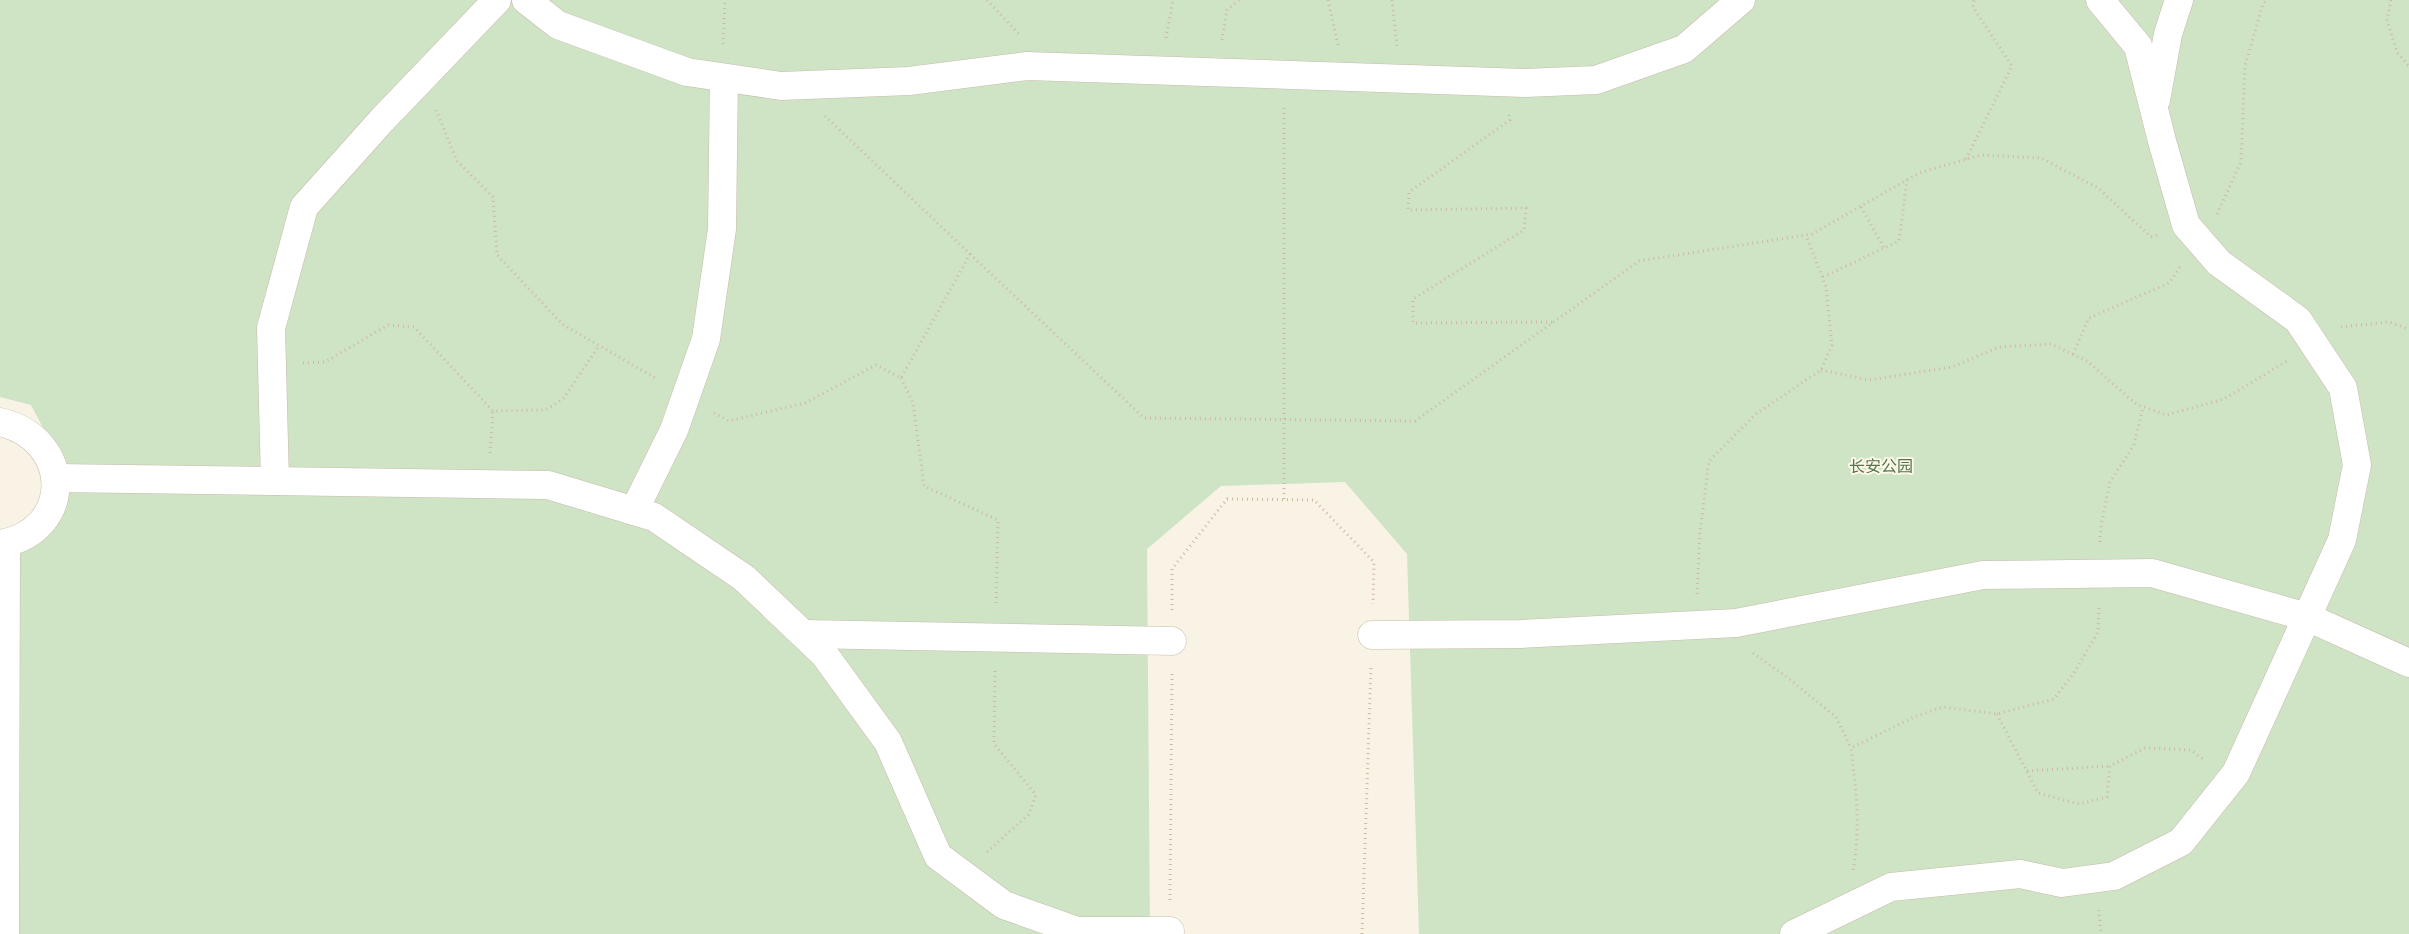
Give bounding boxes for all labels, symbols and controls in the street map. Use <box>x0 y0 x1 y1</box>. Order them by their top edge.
park label: 长安公园 <box>1849 457 1913 476</box>

